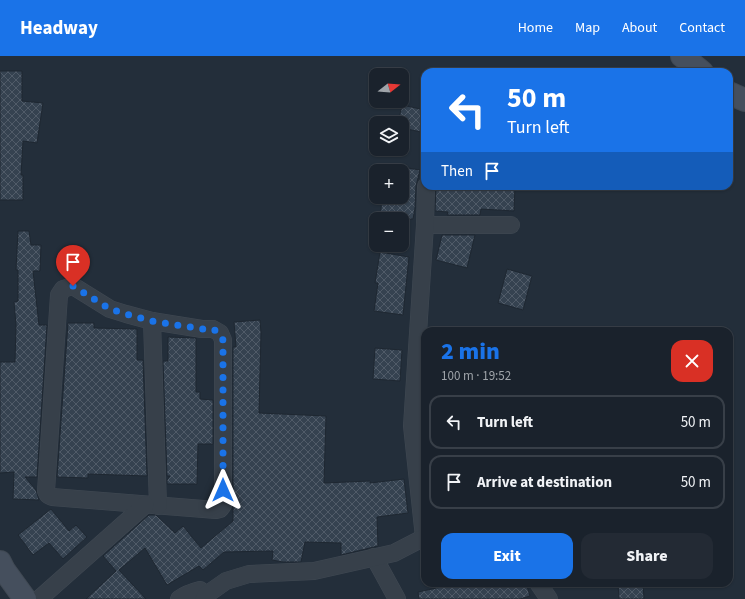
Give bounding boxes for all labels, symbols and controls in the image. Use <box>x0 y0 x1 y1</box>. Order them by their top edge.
text: Headway <box>20 15 98 42</box>
text: Home <box>518 18 553 38</box>
text: Map <box>575 18 600 38</box>
text: About <box>622 18 657 38</box>
text: Contact <box>679 18 725 38</box>
north arrow <box>369 68 409 108</box>
map controls <box>369 68 409 252</box>
text: 50 m <box>507 78 566 118</box>
icon: left <box>441 84 493 136</box>
text: Turn left <box>507 115 569 140</box>
button: layers <box>369 116 409 156</box>
icon: arrive <box>481 160 503 182</box>
text: Then <box>441 161 473 182</box>
button: + <box>369 164 409 204</box>
button: − <box>369 212 409 252</box>
pin <box>56 245 90 286</box>
icon: arrive <box>62 251 84 273</box>
text: 2 min <box>441 334 500 369</box>
button: close <box>671 340 713 382</box>
text: 100 m · 19:52 <box>441 367 511 385</box>
icon: left <box>443 411 465 433</box>
text: Turn left <box>477 412 533 433</box>
text: 50 m <box>681 412 711 433</box>
position arrow <box>202 469 244 511</box>
icon: arrive <box>443 471 465 493</box>
text: Arrive at destination <box>477 472 612 493</box>
text: 50 m <box>681 472 711 493</box>
button: Exit <box>441 533 573 579</box>
button: Share <box>581 533 713 579</box>

